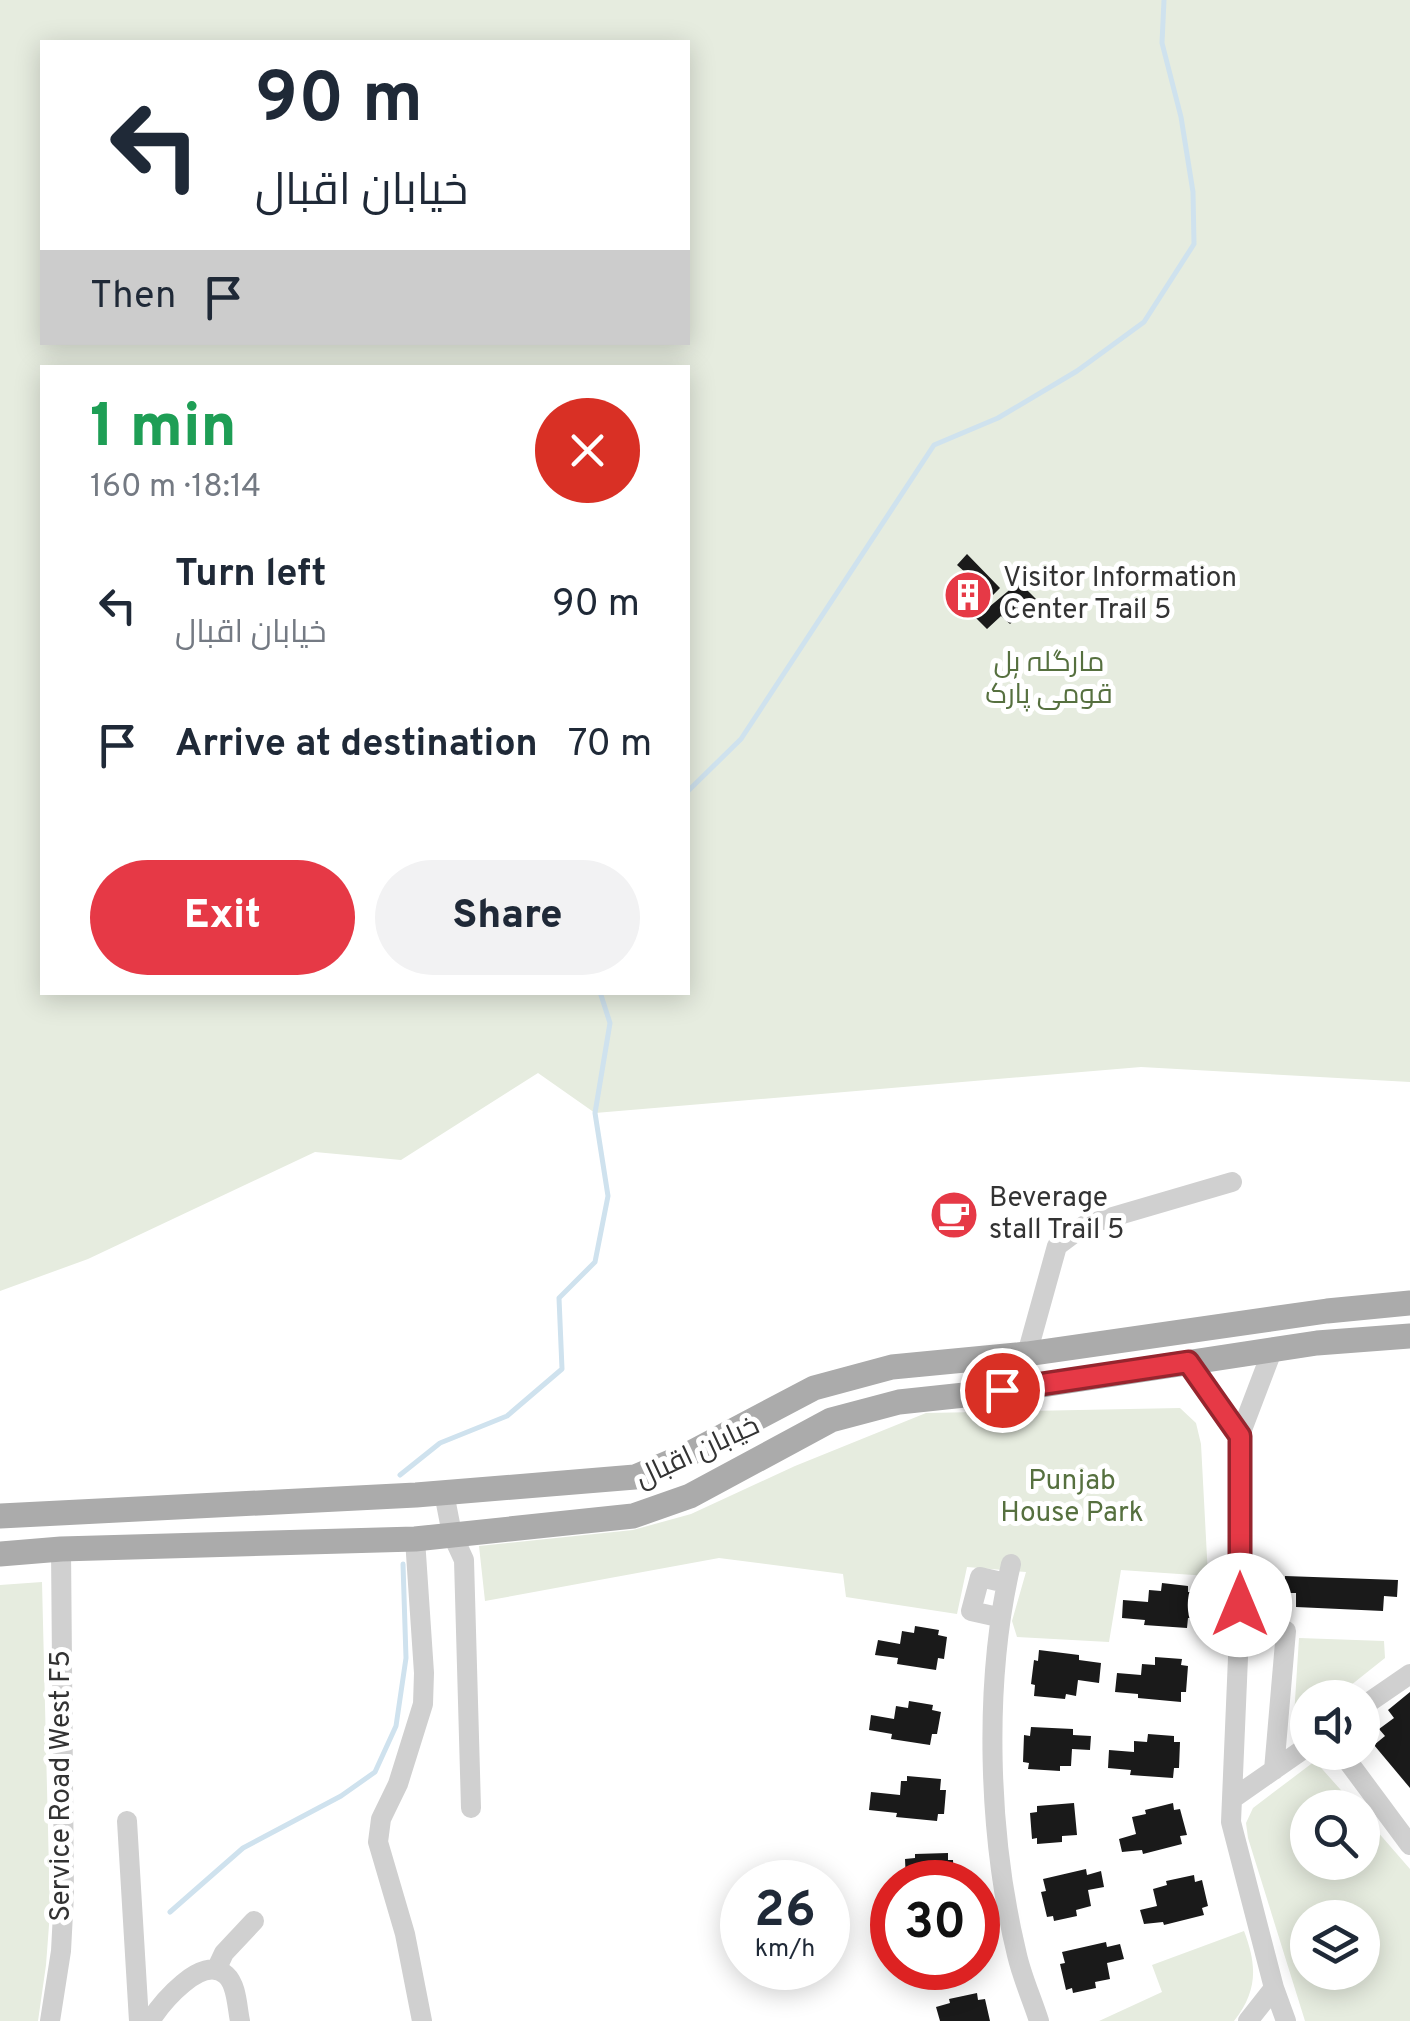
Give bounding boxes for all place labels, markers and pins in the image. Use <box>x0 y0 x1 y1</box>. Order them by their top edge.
place label: Visitor Information Center Trail 5 <box>1003 561 1237 629</box>
building icon: Visitor Information Center Trail 5 <box>942 569 994 621</box>
place label: Beverage stall Trail 5 <box>989 1181 1124 1249</box>
cafe icon: Beverage stall Trail 5 <box>928 1189 980 1241</box>
pin <box>960 1348 1045 1433</box>

